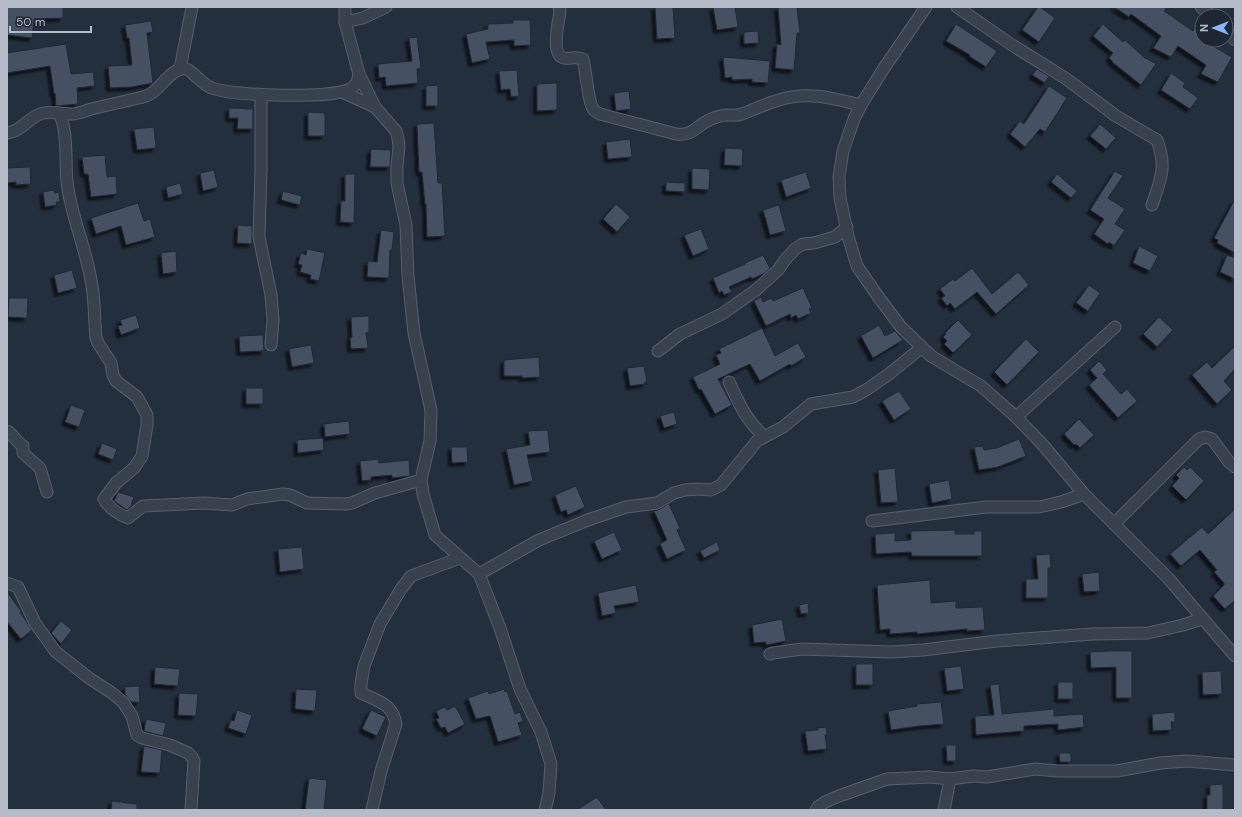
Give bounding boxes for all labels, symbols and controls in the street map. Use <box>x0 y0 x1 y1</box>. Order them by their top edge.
scale bar <box>10 8 91 34</box>
north arrow <box>1194 8 1234 48</box>
text: 50 m <box>16 14 45 30</box>
text: N <box>1197 24 1211 32</box>

